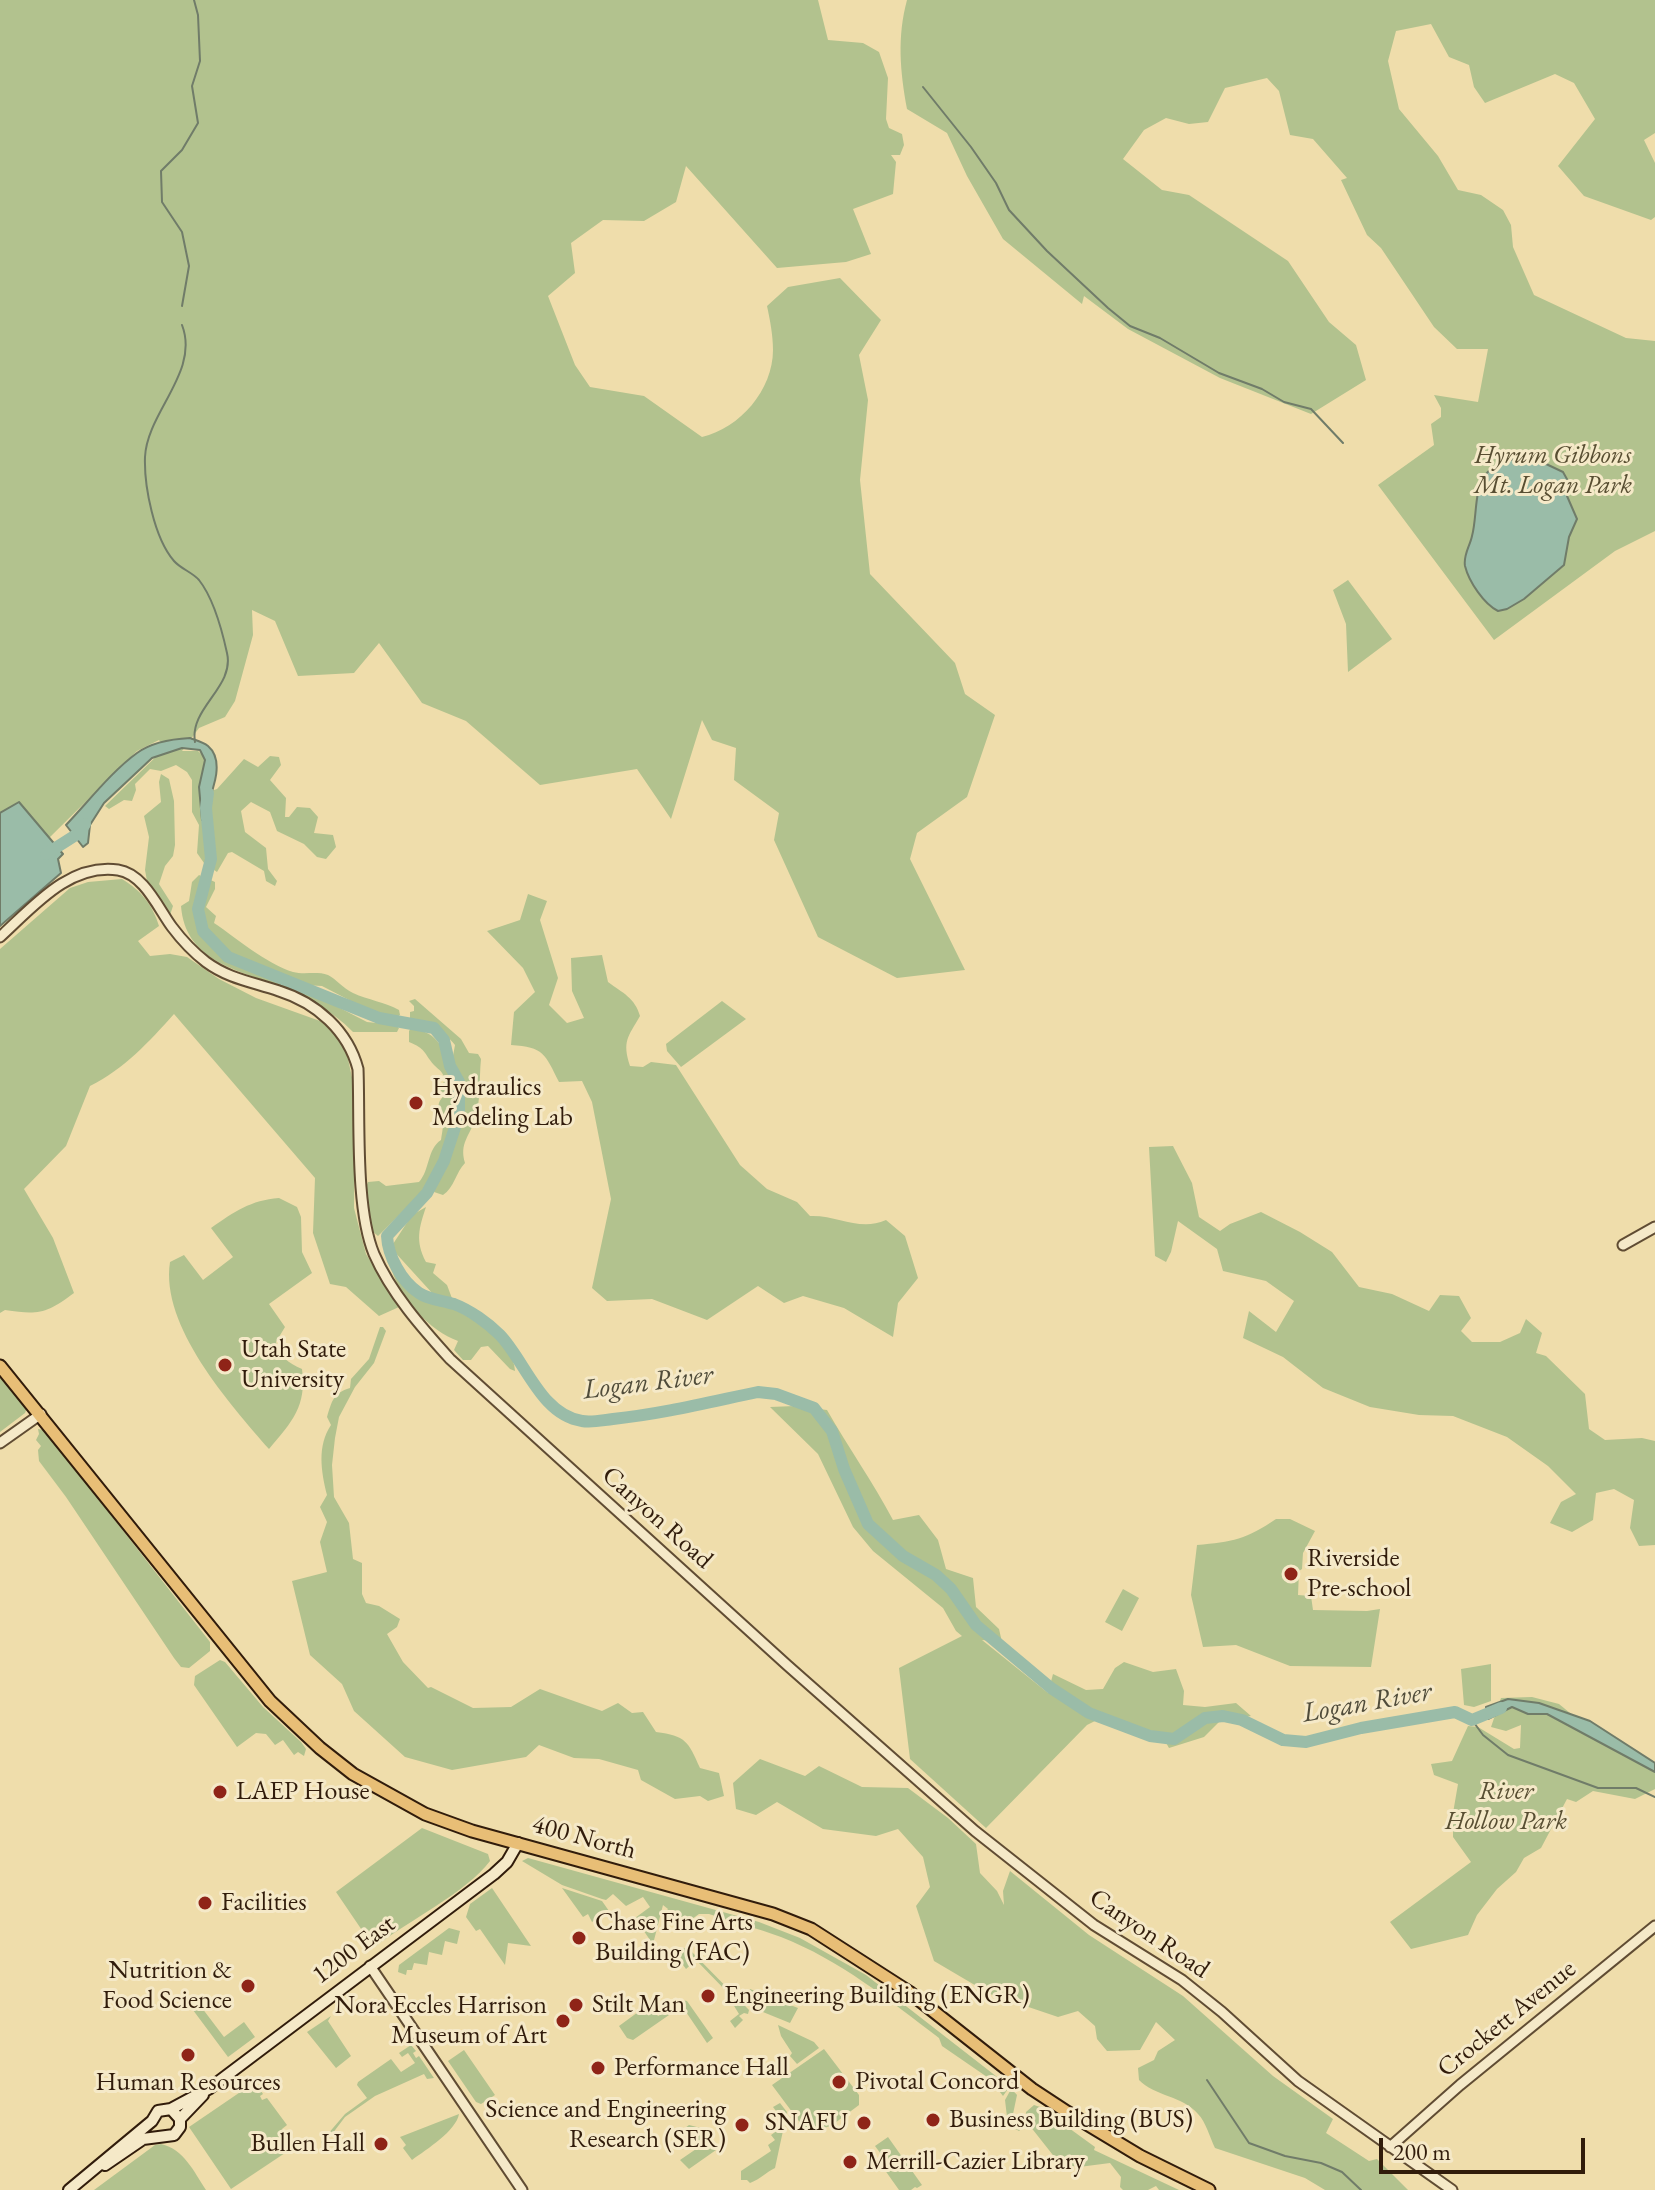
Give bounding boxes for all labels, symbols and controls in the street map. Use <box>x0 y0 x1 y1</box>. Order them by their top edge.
park label: Hyrum Gibbons Mt. Logan Park <box>1474 440 1632 502</box>
place label: Hydraulics Modeling Lab <box>432 1072 573 1134</box>
marker: Hydraulics Modeling Lab <box>407 1094 425 1112</box>
place label: Utah State University <box>241 1334 346 1396</box>
marker: Utah State University <box>216 1356 234 1374</box>
water label: Logan River <box>581 1358 715 1408</box>
street label: Canyon Road <box>595 1460 719 1576</box>
place label: Riverside Pre-school <box>1307 1543 1411 1604</box>
marker: Riverside Pre-school <box>1282 1565 1300 1583</box>
water label: Logan River <box>1300 1675 1434 1731</box>
place label: LAEP House <box>236 1776 370 1808</box>
park label: River Hollow Park <box>1445 1776 1567 1838</box>
marker: LAEP House <box>211 1783 229 1801</box>
street label: 400 North <box>529 1809 639 1867</box>
street label: Canyon Road <box>1083 1882 1215 1986</box>
place label: Facilities <box>221 1887 307 1919</box>
marker: Facilities <box>196 1894 214 1912</box>
place label: Chase Fine Arts Building (FAC) <box>595 1907 753 1968</box>
street label: 1200 East <box>306 1909 402 1991</box>
marker: Chase Fine Arts Building (FAC) <box>570 1929 588 1947</box>
street label: Crockett Avenue <box>1431 1954 1583 2084</box>
place label: Nutrition & Food Science <box>102 1955 232 2016</box>
marker: Nutrition & Food Science <box>239 1977 257 1995</box>
place label: Engineering Building (ENGR) <box>724 1980 1030 2012</box>
marker: Engineering Building (ENGR) <box>699 1987 717 2005</box>
place label: Stilt Man <box>592 1989 685 2021</box>
place label: Nora Eccles Harrison Museum of Art <box>334 1990 547 2052</box>
marker: Stilt Man <box>567 1996 585 2014</box>
marker: Nora Eccles Harrison Museum of Art <box>554 2012 572 2030</box>
marker: Human Resources <box>179 2046 197 2064</box>
place label: Performance Hall <box>614 2052 789 2084</box>
marker: Performance Hall <box>589 2059 607 2077</box>
place label: Pivotal Concord <box>855 2066 1019 2098</box>
place label: Human Resources <box>95 2067 281 2099</box>
marker: Pivotal Concord <box>830 2073 848 2091</box>
place label: Science and Engineering Research (SER) <box>485 2094 726 2156</box>
place label: Business Building (BUS) <box>949 2104 1193 2136</box>
place label: SNAFU <box>765 2107 848 2139</box>
marker: Business Building (BUS) <box>924 2111 942 2129</box>
marker: SNAFU <box>855 2114 873 2132</box>
marker: Science and Engineering Research (SER) <box>733 2116 751 2134</box>
scale bar <box>1383 2122 1589 2172</box>
place label: Bullen Hall <box>251 2128 365 2160</box>
marker: Bullen Hall <box>372 2135 390 2153</box>
text: 200 m <box>1393 2136 1451 2167</box>
place label: Merrill-Cazier Library <box>866 2146 1085 2178</box>
marker: Merrill-Cazier Library <box>841 2153 859 2171</box>

